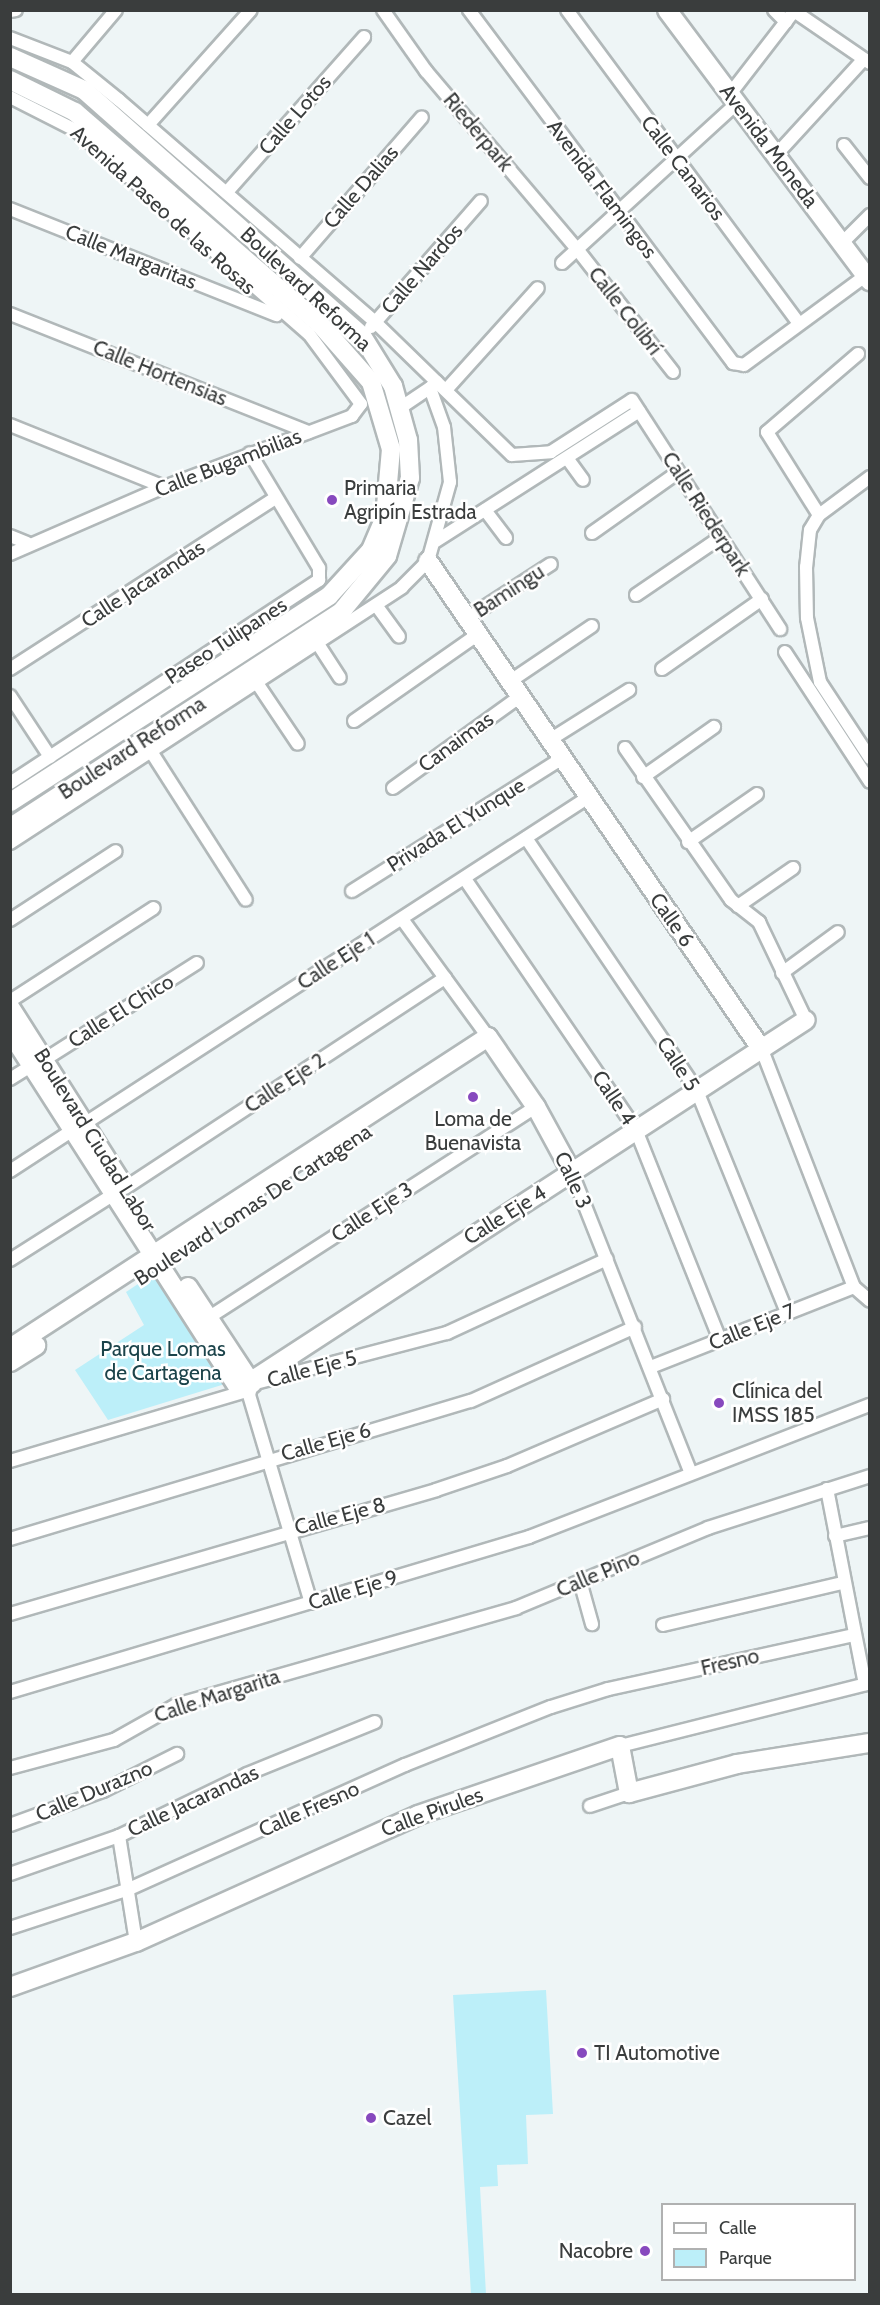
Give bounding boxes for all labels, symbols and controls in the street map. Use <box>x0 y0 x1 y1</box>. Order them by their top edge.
street label: Calle Lotos <box>254 70 336 160</box>
street label: Avenida Moneda <box>714 79 824 213</box>
street label: Riederpark <box>438 88 518 176</box>
street label: Calle Canarios <box>635 111 731 225</box>
street label: Avenida Flamingos <box>542 115 662 263</box>
street label: Avenida Paseo de las Rosas <box>65 120 261 300</box>
street label: Calle Dalias <box>318 140 404 234</box>
street label: Calle Margaritas <box>62 219 200 295</box>
street label: Calle Nardos <box>376 219 468 319</box>
street label: Boulevard Reforma <box>235 222 377 356</box>
street label: Calle Colibrí <box>583 262 667 360</box>
street label: Calle Hortensias <box>89 335 231 411</box>
street label: Calle Bugambilias <box>151 423 305 503</box>
street label: Calle Riederpark <box>657 447 755 581</box>
place label: Primaria Agripín Estrada <box>344 475 477 525</box>
marker: Primaria Agripín Estrada <box>325 493 339 507</box>
street label: Calle Jacarandas <box>77 535 209 633</box>
street label: Bamingu <box>469 559 549 623</box>
street label: Paseo Tulipanes <box>160 592 292 690</box>
street label: Boulevard Reforma <box>54 691 210 805</box>
street label: Canaimas <box>414 706 498 778</box>
street label: Privada El Yunque <box>382 773 530 877</box>
street label: Calle 6 <box>644 888 700 952</box>
street label: Calle Eje 1 <box>293 927 379 995</box>
street label: Calle El Chico <box>64 969 178 1053</box>
street label: Calle 5 <box>651 1032 705 1096</box>
street label: Boulevard Ciudad Labor <box>28 1044 162 1236</box>
street label: Calle Eje 2 <box>240 1048 330 1118</box>
street label: Calle 4 <box>587 1066 641 1130</box>
marker: Loma de Buenavista <box>466 1090 480 1104</box>
place label: Loma de Buenavista <box>425 1106 521 1156</box>
street label: Boulevard Lomas De Cartagena <box>130 1119 376 1291</box>
street label: Calle 3 <box>549 1148 597 1212</box>
street label: Calle Eje 3 <box>327 1176 417 1248</box>
street label: Calle Eje 4 <box>459 1180 551 1250</box>
street label: Calle Eje 7 <box>705 1298 799 1356</box>
park label: Parque Lomas de Cartagena <box>100 1336 226 1386</box>
street label: Calle Eje 5 <box>264 1345 360 1393</box>
place label: Clínica del IMSS 185 <box>732 1378 822 1428</box>
marker: Clínica del IMSS 185 <box>710 1394 728 1412</box>
street label: Calle Eje 6 <box>278 1417 374 1467</box>
street label: Calle Eje 8 <box>292 1492 388 1540</box>
street label: Calle Pino <box>553 1545 643 1603</box>
street label: Calle Eje 9 <box>305 1564 401 1616</box>
street label: Fresno <box>698 1643 762 1681</box>
street label: Calle Margarita <box>151 1664 283 1728</box>
street label: Calle Durazno <box>32 1755 156 1827</box>
street label: Calle Jacarandas <box>123 1760 263 1842</box>
street label: Calle Fresno <box>255 1776 363 1842</box>
street label: Calle Pirules <box>378 1782 486 1842</box>
place label: TI Automotive <box>594 2040 720 2066</box>
marker: TI Automotive <box>575 2046 589 2060</box>
place label: Cazel <box>383 2105 431 2131</box>
marker: Cazel <box>364 2111 378 2125</box>
legend <box>661 2203 856 2281</box>
text: Calle <box>719 2217 756 2239</box>
place label: Nacobre <box>559 2238 633 2264</box>
marker: Nacobre <box>638 2244 652 2258</box>
text: Parque <box>719 2247 772 2269</box>

